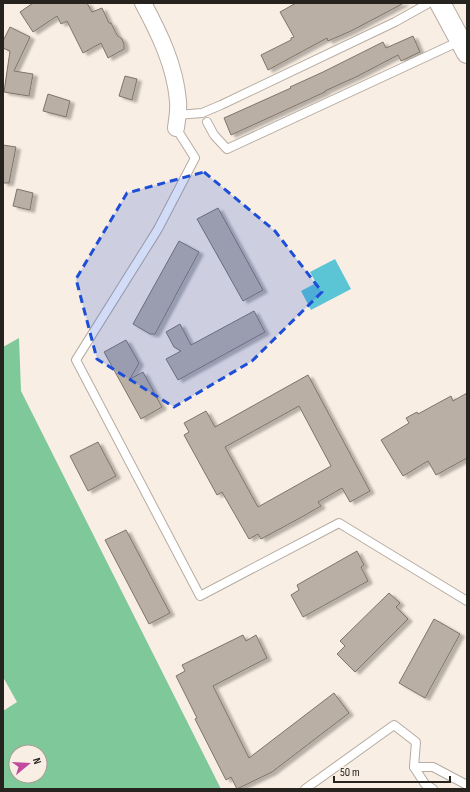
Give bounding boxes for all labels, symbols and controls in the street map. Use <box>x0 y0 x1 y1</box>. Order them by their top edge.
north arrow <box>8 744 48 784</box>
text: N <box>30 756 44 766</box>
scale bar <box>334 758 450 784</box>
text: 50 m <box>340 765 360 780</box>

